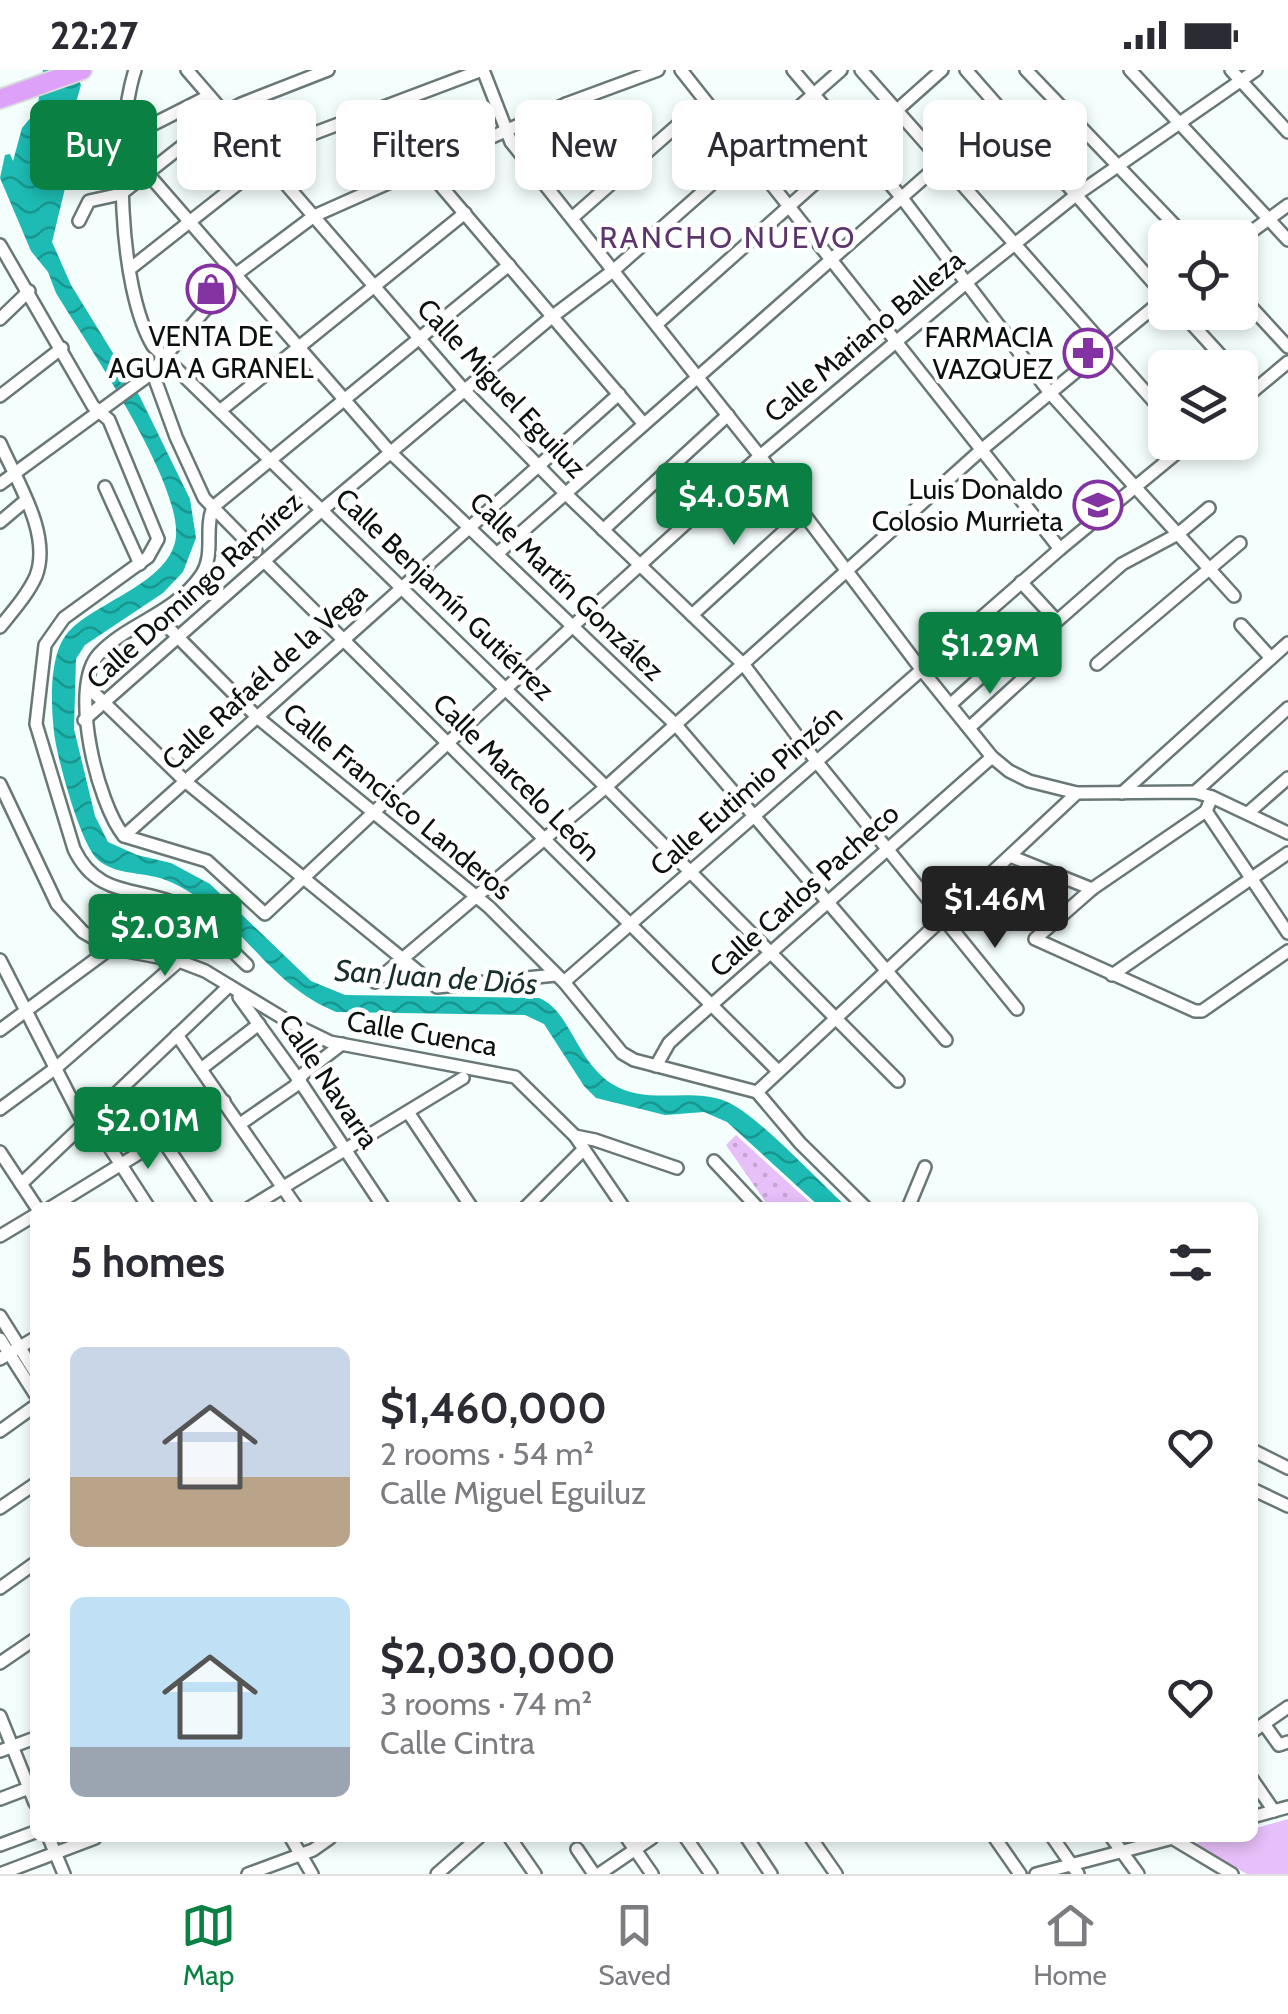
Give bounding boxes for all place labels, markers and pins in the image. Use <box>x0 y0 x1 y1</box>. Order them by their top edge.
shop icon: VENTA DE AGUA A GRANEL <box>185 263 237 315</box>
place label: VENTA DE AGUA A GRANEL <box>109 319 313 385</box>
place label: FARMACIA VAZQUEZ <box>924 320 1054 386</box>
pharmacy icon: FARMACIA VAZQUEZ <box>1062 327 1114 379</box>
pin: $4.05M <box>653 463 815 548</box>
place label: Luis Donaldo Colosio Murrieta <box>872 472 1064 538</box>
school or university icon: Luis Donaldo Colosio Murrieta <box>1072 479 1124 531</box>
pin: $1.29M <box>909 612 1071 697</box>
pin: $1.46M <box>914 866 1076 951</box>
pin: $2.03M <box>84 894 246 979</box>
pin: $2.01M <box>67 1087 229 1172</box>

